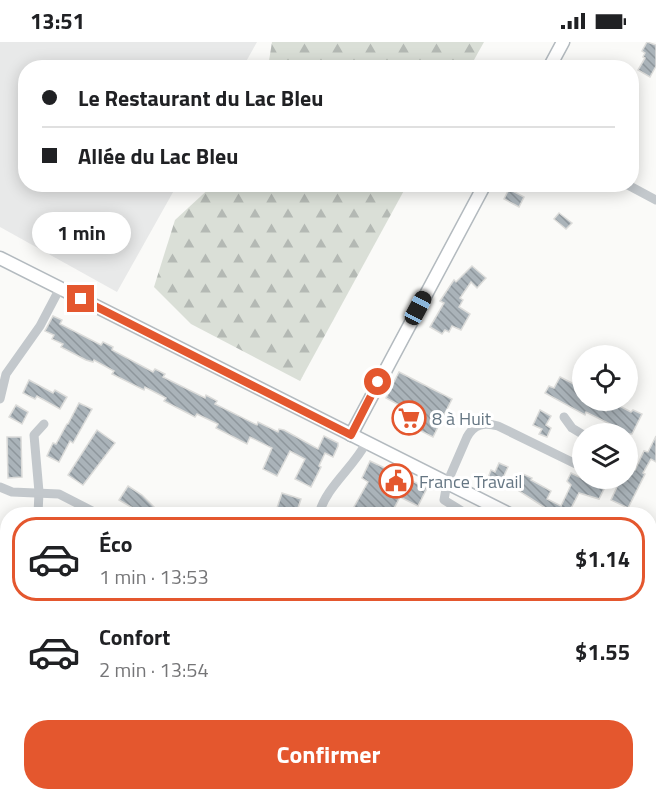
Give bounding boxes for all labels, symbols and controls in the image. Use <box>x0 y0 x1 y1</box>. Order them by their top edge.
text: 13:51 <box>30 4 85 38</box>
text: Le Restaurant du Lac Bleu <box>78 81 323 115</box>
text: Allée du Lac Bleu <box>78 139 239 173</box>
callout: 1 min <box>32 212 130 254</box>
text: 1 min <box>57 217 106 248</box>
route end <box>67 285 94 312</box>
car <box>402 288 434 328</box>
map controls <box>572 345 638 489</box>
button: locate <box>572 345 638 411</box>
route start <box>364 368 391 395</box>
supermarket icon: 8 à Huit <box>391 400 427 436</box>
place label: 8 à Huit <box>432 405 492 432</box>
button: layers <box>572 423 638 489</box>
public building icon: France Travail <box>378 463 414 499</box>
place label: France Travail <box>419 468 523 495</box>
text: Éco <box>99 527 132 561</box>
icon: car <box>27 532 81 586</box>
text: $1.14 <box>575 542 630 576</box>
text: 1 min · 13:53 <box>99 561 209 592</box>
text: Confort <box>99 620 170 654</box>
icon: car <box>27 625 81 679</box>
text: $1.55 <box>575 635 630 669</box>
text: 2 min · 13:54 <box>99 654 209 685</box>
button: Confirmer <box>24 720 633 789</box>

